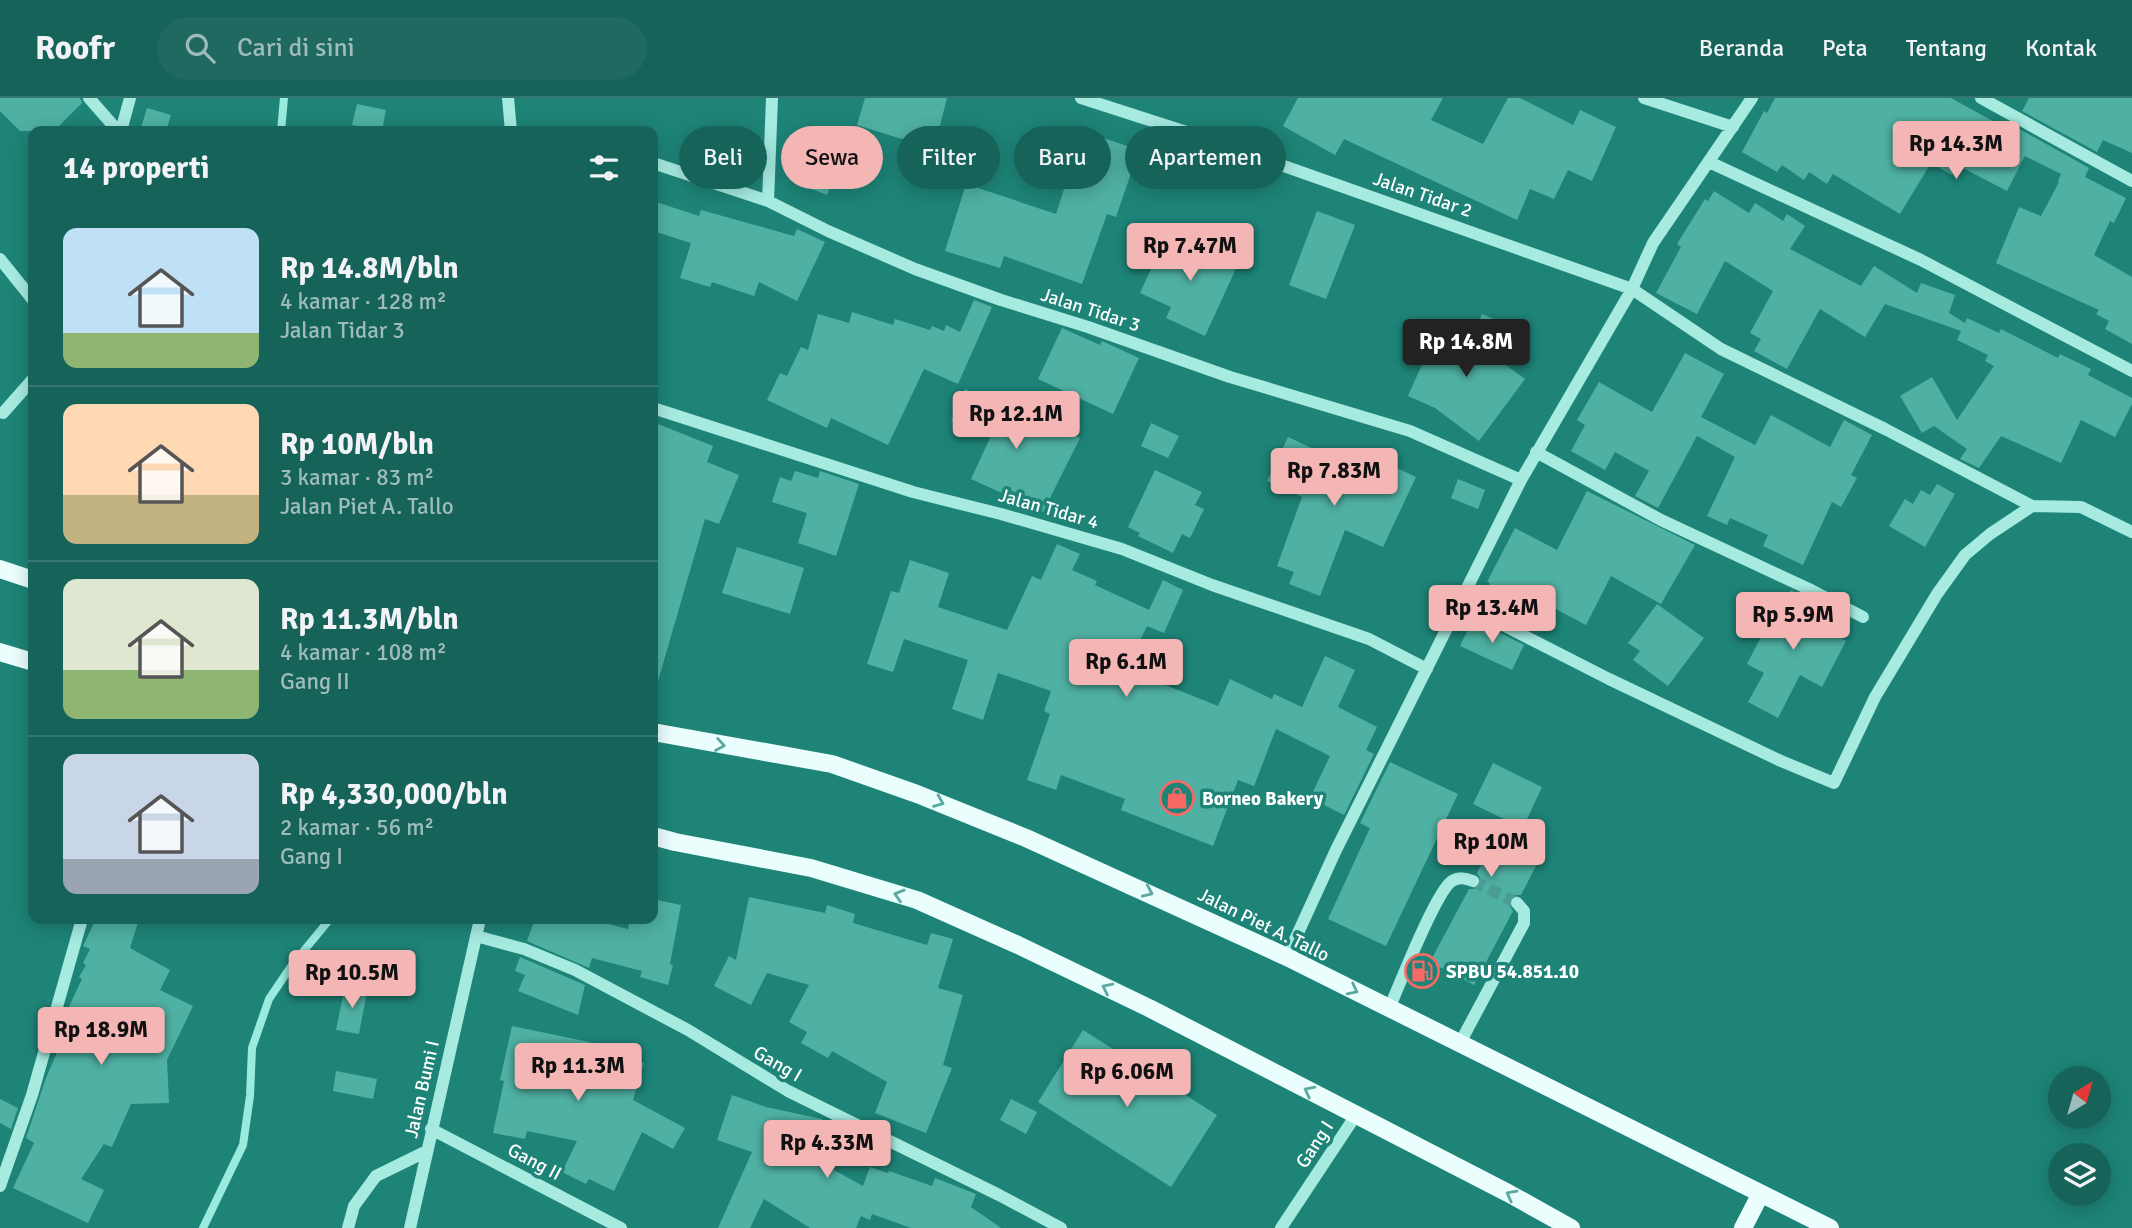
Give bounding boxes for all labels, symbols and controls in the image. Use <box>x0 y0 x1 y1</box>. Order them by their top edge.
search box <box>157 17 647 80</box>
text: Roofr <box>35 28 115 69</box>
icon: search <box>181 29 219 67</box>
text: Cari di sini <box>237 32 355 64</box>
text: Beranda <box>1699 33 1784 63</box>
text: Peta <box>1822 33 1868 63</box>
text: Tentang <box>1906 33 1987 63</box>
text: Kontak <box>2025 33 2097 63</box>
pin: Rp 14.3M <box>1884 122 2028 181</box>
chip: Beli <box>679 126 767 189</box>
chip: Sewa <box>781 126 883 189</box>
chip: Filter <box>897 126 1000 189</box>
chip: Baru <box>1014 126 1111 189</box>
chip: Apartemen <box>1125 126 1286 189</box>
text: Rp 14.3M <box>1909 129 2003 158</box>
icon: filters <box>585 149 623 187</box>
text: 14 properti <box>63 150 210 187</box>
street label: Jalan Tidar 2 <box>1370 167 1475 223</box>
pin: Rp 7.47M <box>1118 223 1262 283</box>
text: Rp 7.47M <box>1143 231 1237 260</box>
text: Rp 14.8M/bln <box>280 250 459 287</box>
icon: home <box>119 256 203 340</box>
street label: Jalan Tidar 3 <box>1038 283 1143 337</box>
text: 4 kamar · 128 m² <box>280 287 447 316</box>
text: Jalan Tidar 3 <box>280 316 405 345</box>
pin: Rp 14.8M <box>1394 320 1538 379</box>
text: Rp 14.8M <box>1419 327 1513 356</box>
pin: Rp 12.1M <box>944 392 1088 451</box>
text: Rp 12.1M <box>969 399 1063 428</box>
text: Rp 10M/bln <box>280 426 434 463</box>
icon: home <box>119 432 203 516</box>
pin: Rp 7.83M <box>1262 448 1406 508</box>
text: Rp 7.83M <box>1287 456 1381 485</box>
text: 3 kamar · 83 m² <box>280 463 434 492</box>
street label: Jalan Tidar 4 <box>996 483 1102 535</box>
text: Jalan Piet A. Tallo <box>280 492 454 521</box>
pin: Rp 13.4M <box>1420 586 1564 645</box>
pin: Rp 5.9M <box>1728 592 1858 652</box>
text: Rp 13.4M <box>1445 593 1539 622</box>
text: Rp 5.9M <box>1752 600 1834 629</box>
text: Rp 11.3M/bln <box>280 601 459 638</box>
icon: home <box>119 607 203 691</box>
text: 4 kamar · 108 m² <box>280 638 447 667</box>
pin: Rp 6.1M <box>1061 640 1191 699</box>
text: Rp 6.1M <box>1085 647 1167 676</box>
text: Gang II <box>280 667 350 696</box>
one-way arrow <box>714 737 726 752</box>
text: Rp 4,330,000/bln <box>280 776 508 813</box>
shop icon: Borneo Bakery <box>1158 779 1196 817</box>
icon: home <box>119 782 203 866</box>
place label: Borneo Bakery <box>1202 787 1324 811</box>
one-way arrow <box>932 794 944 808</box>
text: 2 kamar · 56 m² <box>280 813 434 842</box>
pin: Rp 10M <box>1434 820 1548 879</box>
text: Rp 10M <box>1453 827 1529 856</box>
text: Gang I <box>280 842 343 871</box>
street label: Jalan Piet A. Tallo <box>1194 883 1333 967</box>
one-way arrow <box>1141 884 1153 898</box>
one-way arrow <box>893 889 906 903</box>
pin: Rp 10.5M <box>280 950 424 1010</box>
fuel station icon: SPBU 54.851.10 <box>1403 952 1441 990</box>
text: Rp 10.5M <box>305 958 399 987</box>
place label: SPBU 54.851.10 <box>1446 960 1579 984</box>
one-way arrow <box>1102 982 1114 996</box>
one-way arrow <box>1346 982 1358 996</box>
pin: Rp 18.9M <box>29 1007 173 1067</box>
text: Rp 18.9M <box>54 1015 148 1044</box>
street label: Jalan Bumi I <box>399 1038 445 1140</box>
street label: Gang I <box>749 1040 806 1087</box>
pin: Rp 11.3M <box>506 1044 650 1103</box>
pin: Rp 6.06M <box>1055 1049 1199 1109</box>
text: Rp 11.3M <box>531 1051 625 1080</box>
text: Rp 6.06M <box>1080 1057 1174 1086</box>
north arrow <box>2048 1066 2110 1129</box>
map controls <box>2048 1066 2111 1206</box>
one-way arrow <box>1304 1086 1316 1099</box>
street label: Gang I <box>1291 1116 1339 1173</box>
pin: Rp 4.33M <box>755 1121 899 1180</box>
text: Rp 4.33M <box>780 1128 874 1157</box>
street label: Gang II <box>503 1138 566 1186</box>
button: layers <box>2048 1143 2111 1206</box>
one-way arrow <box>1506 1190 1519 1203</box>

